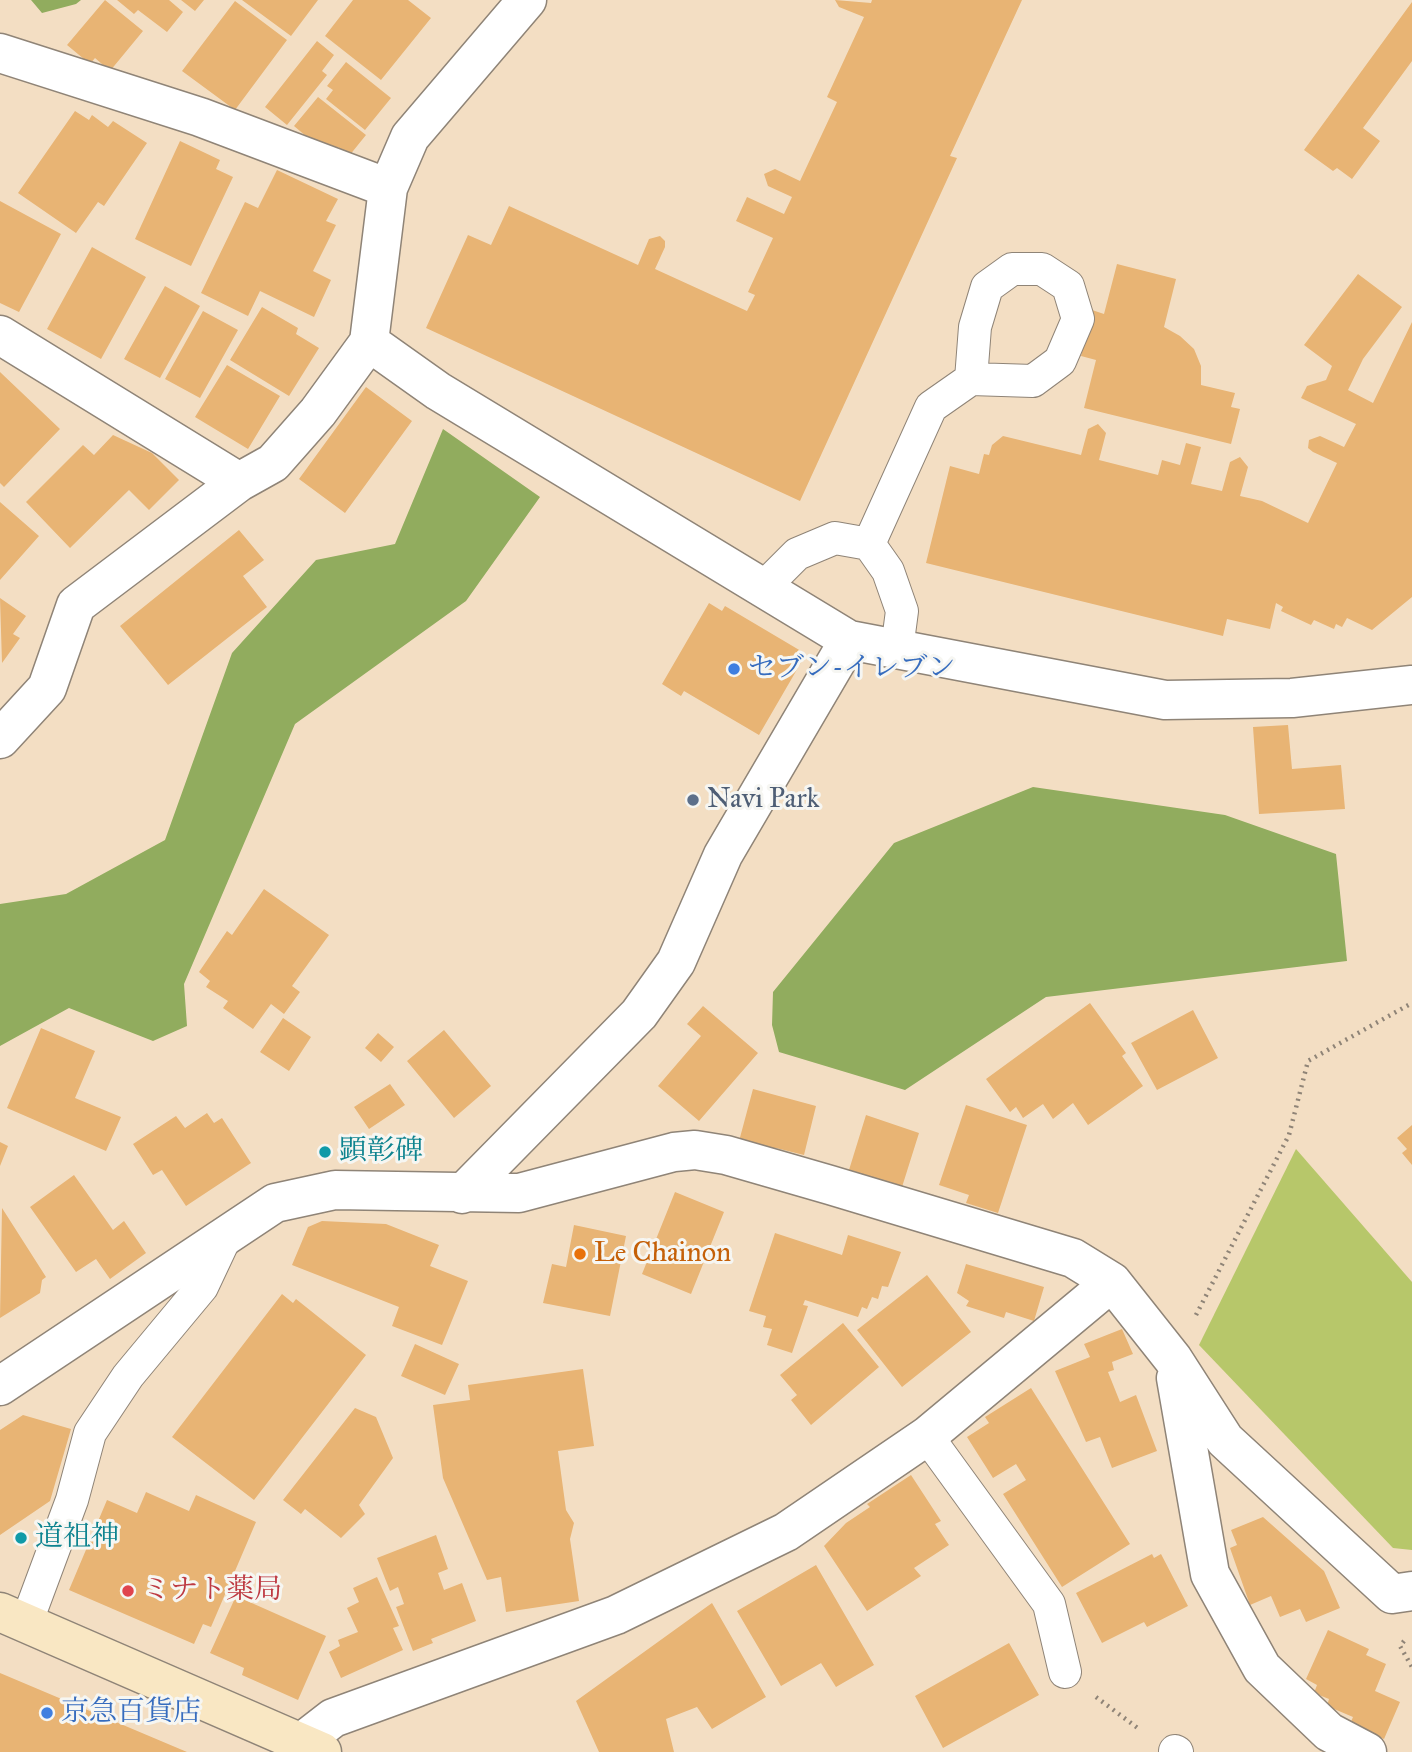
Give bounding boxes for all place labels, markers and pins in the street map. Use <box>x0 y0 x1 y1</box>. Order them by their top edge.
place label: セブン-イレブン <box>748 652 955 686</box>
marker: セブン-イレブン <box>726 661 742 677</box>
place label: Navi Park <box>707 783 820 817</box>
marker: Navi Park <box>685 792 701 808</box>
place label: 顕彰碑 <box>339 1135 423 1169</box>
marker: 顕彰碑 <box>317 1144 333 1160</box>
place label: Le Chainon <box>594 1237 731 1271</box>
marker: Le Chainon <box>572 1246 588 1262</box>
place label: 道祖神 <box>35 1521 119 1555</box>
marker: 道祖神 <box>13 1530 29 1546</box>
place label: ミナト薬局 <box>142 1574 282 1608</box>
marker: ミナト薬局 <box>120 1583 136 1599</box>
place label: 京急百貨店 <box>61 1696 201 1730</box>
marker: 京急百貨店 <box>39 1705 55 1721</box>

